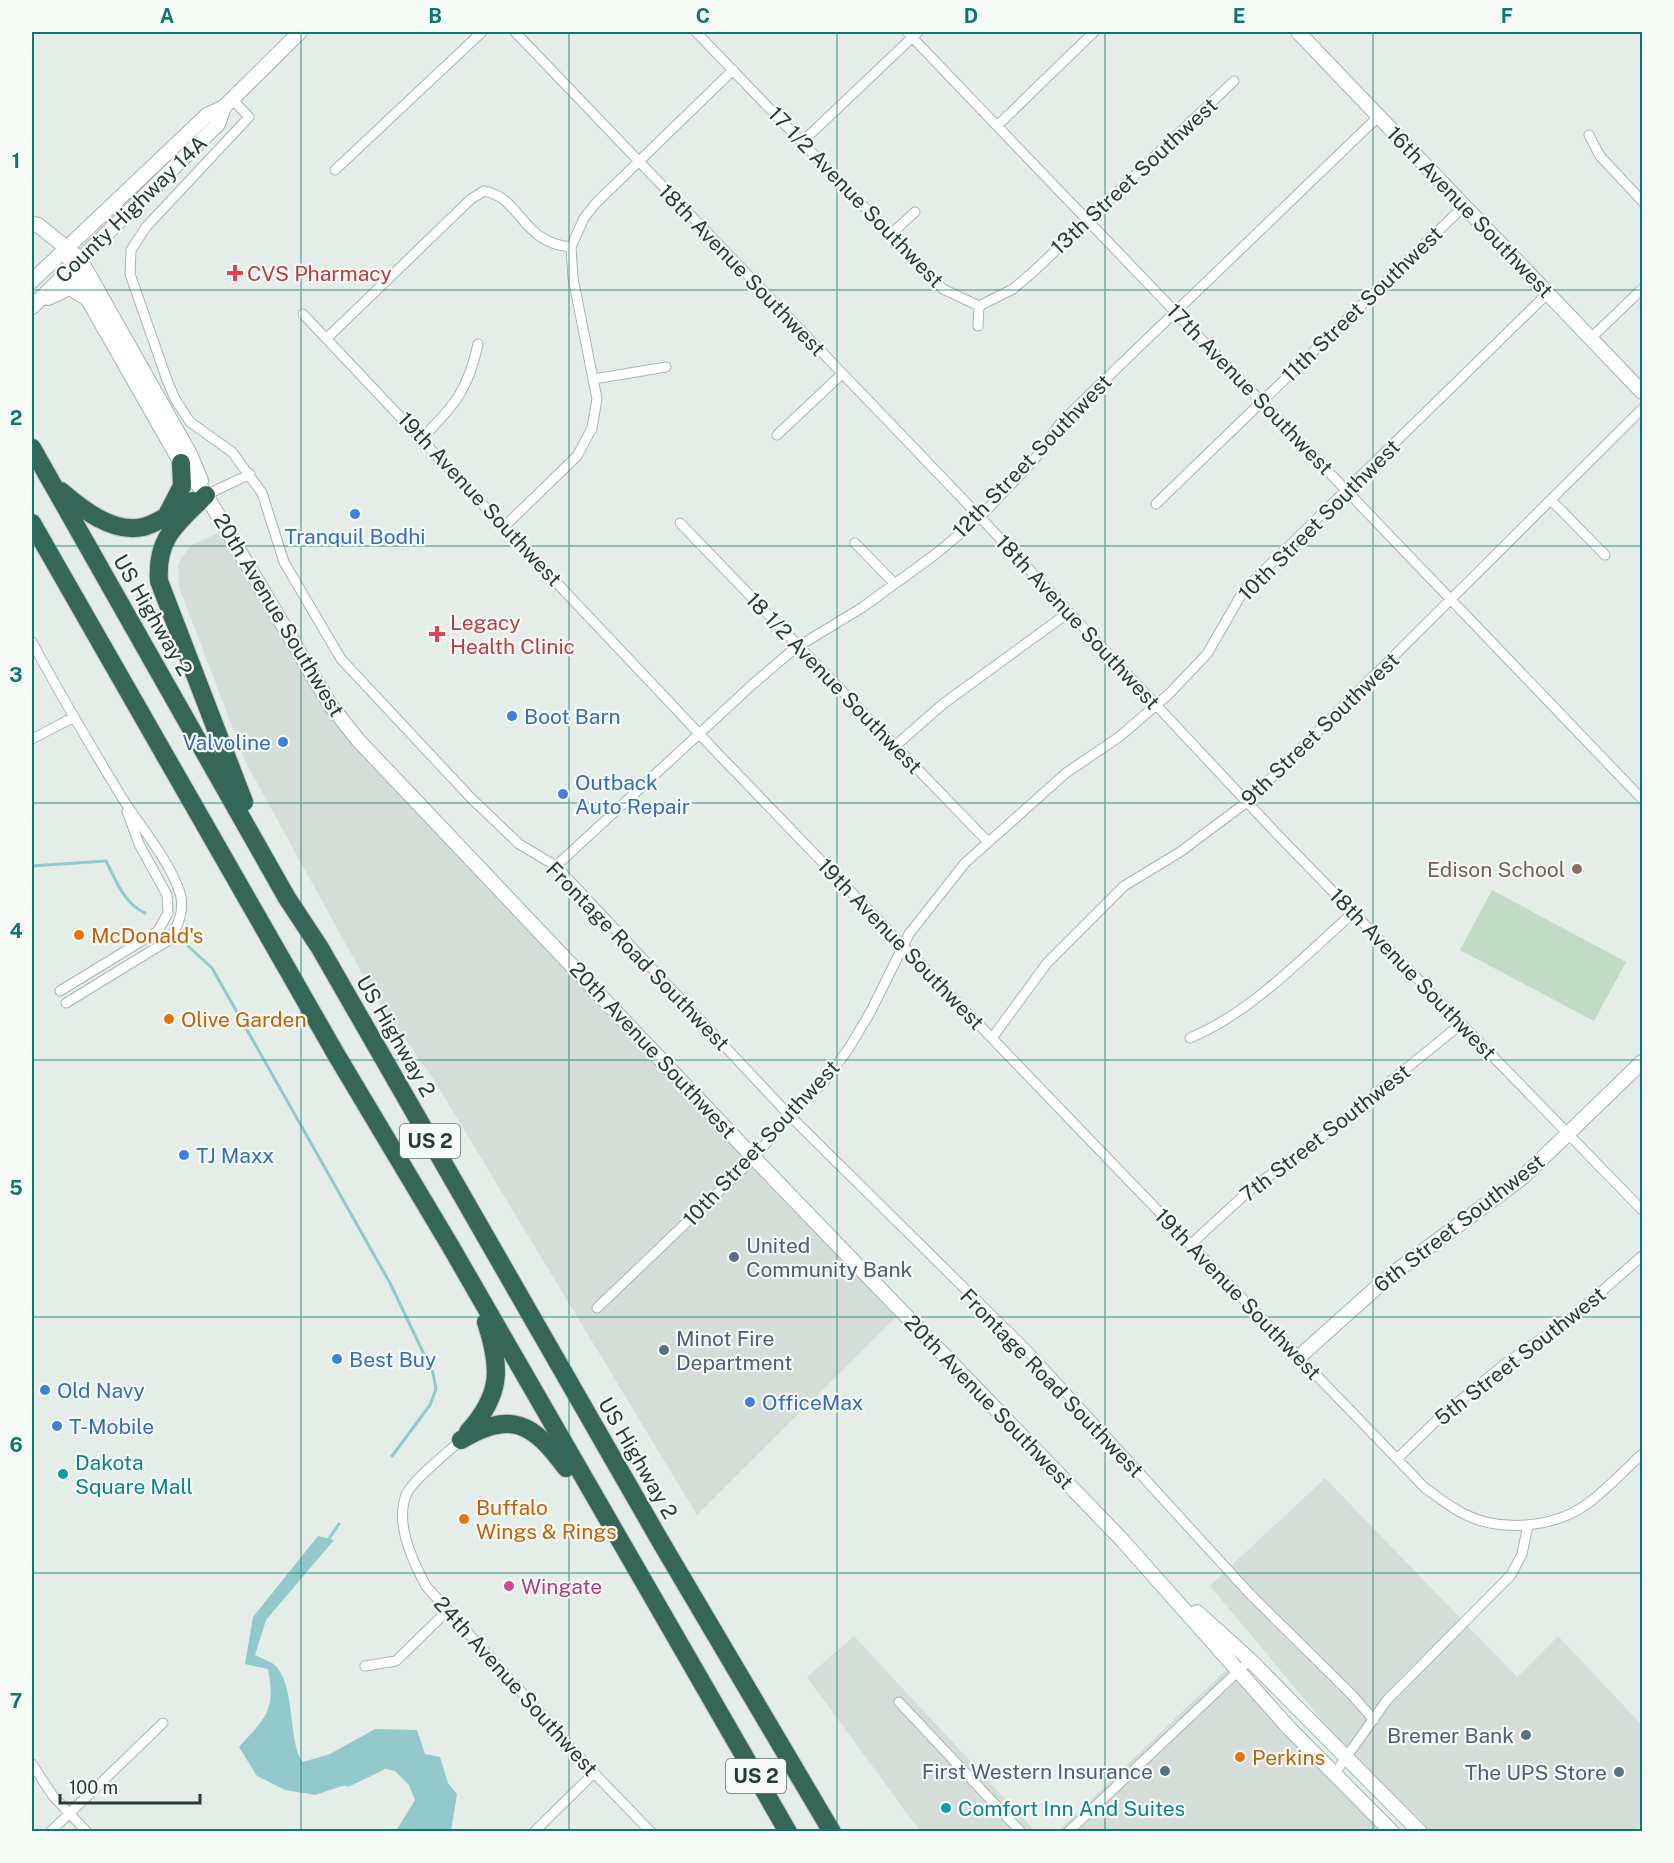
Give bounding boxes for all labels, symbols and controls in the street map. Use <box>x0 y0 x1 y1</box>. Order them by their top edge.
text: A <box>160 4 174 28</box>
text: B <box>428 4 442 28</box>
text: C <box>696 4 710 28</box>
text: D <box>964 4 978 28</box>
text: E <box>1233 4 1245 28</box>
text: F <box>1501 4 1513 28</box>
street label: 13th Street Southwest <box>1046 92 1222 260</box>
street label: 17 1/2 Avenue Southwest <box>763 101 949 293</box>
street label: 16th Avenue Southwest <box>1382 121 1558 303</box>
street label: County Highway 14A <box>50 130 212 288</box>
text: 1 <box>12 149 20 173</box>
street label: 18th Avenue Southwest <box>653 179 831 361</box>
street label: 11th Street Southwest <box>1277 221 1447 387</box>
place label: CVS Pharmacy <box>247 261 392 286</box>
marker: CVS Pharmacy <box>228 266 242 280</box>
street label: 17th Avenue Southwest <box>1162 298 1338 480</box>
street label: 12th Street Southwest <box>947 369 1117 543</box>
text: 2 <box>10 406 22 430</box>
street label: 19th Avenue Southwest <box>393 407 567 591</box>
street label: 10th Street Southwest <box>1233 434 1405 606</box>
marker: Tranquil Bodhi <box>348 507 362 521</box>
street label: 20th Avenue Southwest <box>208 509 350 721</box>
place label: Tranquil Bodhi <box>285 524 425 549</box>
street label: 18th Avenue Southwest <box>991 530 1165 714</box>
street label: US Highway 2 <box>108 550 198 680</box>
street label: 18 1/2 Avenue Southwest <box>741 587 927 779</box>
place label: Legacy Health Clinic <box>450 610 575 659</box>
marker: Legacy Health Clinic <box>428 625 446 643</box>
street label: 9th Street Southwest <box>1236 647 1404 811</box>
text: 3 <box>9 663 23 687</box>
place label: Boot Barn <box>524 704 621 729</box>
marker: Boot Barn <box>505 709 519 723</box>
place label: Valvoline <box>182 730 271 755</box>
marker: Valvoline <box>276 735 290 749</box>
place label: Outback Auto Repair <box>575 770 690 819</box>
marker: Outback Auto Repair <box>556 787 570 801</box>
street label: 19th Avenue Southwest <box>813 853 989 1035</box>
street label: Frontage Road Southwest <box>541 856 735 1056</box>
place label: Edison School <box>1427 857 1565 882</box>
marker: Edison School <box>1570 862 1584 876</box>
street label: 18th Avenue Southwest <box>1324 883 1502 1065</box>
text: 4 <box>9 919 23 943</box>
place label: McDonald's <box>91 923 203 948</box>
marker: McDonald's <box>72 928 86 942</box>
street label: 20th Avenue Southwest <box>565 956 741 1144</box>
street label: US Highway 2 <box>351 971 441 1101</box>
place label: Olive Garden <box>181 1007 307 1032</box>
marker: Olive Garden <box>162 1012 176 1026</box>
street label: 10th Street Southwest <box>678 1055 844 1231</box>
street label: 7th Street Southwest <box>1235 1059 1415 1207</box>
road number: US 2 <box>400 1124 460 1158</box>
place label: TJ Maxx <box>196 1143 274 1168</box>
marker: TJ Maxx <box>177 1148 191 1162</box>
street label: 6th Street Southwest <box>1369 1149 1549 1297</box>
text: 5 <box>9 1176 23 1200</box>
street label: 19th Avenue Southwest <box>1150 1203 1326 1385</box>
place label: United Community Bank <box>746 1233 913 1282</box>
marker: United Community Bank <box>727 1250 741 1264</box>
street label: 5th Street Southwest <box>1430 1282 1610 1430</box>
street label: Frontage Road Southwest <box>955 1283 1149 1483</box>
street label: 20th Avenue Southwest <box>899 1310 1079 1494</box>
place label: Minot Fire Department <box>676 1326 792 1375</box>
marker: Minot Fire Department <box>657 1343 671 1357</box>
place label: Best Buy <box>349 1347 436 1372</box>
marker: Best Buy <box>330 1352 344 1366</box>
place label: Old Navy <box>57 1378 145 1403</box>
marker: Old Navy <box>38 1383 52 1397</box>
place label: OfficeMax <box>762 1390 864 1415</box>
street label: US Highway 2 <box>593 1393 683 1523</box>
marker: OfficeMax <box>743 1395 757 1409</box>
place label: T-Mobile <box>69 1414 154 1439</box>
marker: T-Mobile <box>50 1419 64 1433</box>
text: 6 <box>9 1433 23 1457</box>
place label: Dakota Square Mall <box>75 1450 193 1499</box>
marker: Dakota Square Mall <box>56 1467 70 1481</box>
place label: Buffalo Wings & Rings <box>476 1495 617 1544</box>
marker: Buffalo Wings & Rings <box>457 1512 471 1526</box>
place label: Wingate <box>521 1574 602 1599</box>
marker: Wingate <box>502 1579 516 1593</box>
street label: 24th Avenue Southwest <box>429 1591 603 1781</box>
text: 7 <box>10 1689 22 1713</box>
place label: Bremer Bank <box>1387 1723 1514 1748</box>
marker: Bremer Bank <box>1519 1728 1533 1742</box>
place label: Perkins <box>1252 1745 1325 1770</box>
marker: Perkins <box>1233 1750 1247 1764</box>
road number: US 2 <box>726 1759 786 1793</box>
place label: First Western Insurance <box>922 1759 1153 1784</box>
place label: The UPS Store <box>1465 1760 1607 1785</box>
marker: First Western Insurance <box>1158 1764 1172 1778</box>
marker: The UPS Store <box>1612 1765 1626 1779</box>
scale bar <box>60 1767 200 1805</box>
text: 100 m <box>69 1777 118 1798</box>
place label: Comfort Inn And Suites <box>958 1796 1185 1821</box>
marker: Comfort Inn And Suites <box>939 1801 953 1815</box>

